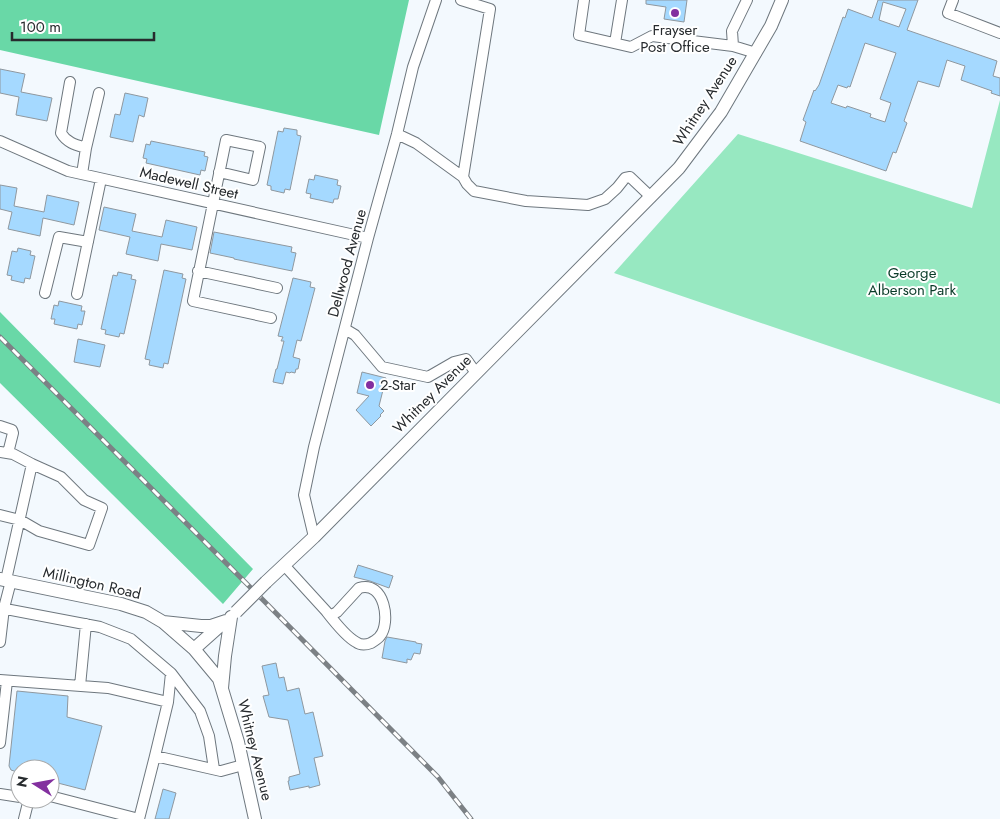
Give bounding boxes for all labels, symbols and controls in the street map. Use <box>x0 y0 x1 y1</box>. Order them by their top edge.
marker: Frayser Post Office <box>669 7 681 19</box>
scale bar <box>12 10 155 42</box>
text: 100 m <box>20 16 61 38</box>
place label: Frayser Post Office <box>640 19 710 58</box>
street label: Whitney Avenue <box>668 51 743 150</box>
street label: Madewell Street <box>138 161 241 205</box>
street label: Dellwood Avenue <box>322 206 372 319</box>
park label: George Alberson Park <box>868 262 956 301</box>
street label: Whitney Avenue <box>388 349 477 438</box>
place label: 2-Star <box>380 374 417 396</box>
marker: 2-Star <box>364 379 376 391</box>
street label: Millington Road <box>41 561 143 605</box>
street label: Whitney Avenue <box>232 697 278 803</box>
north arrow <box>10 759 60 809</box>
text: N <box>11 774 33 789</box>

